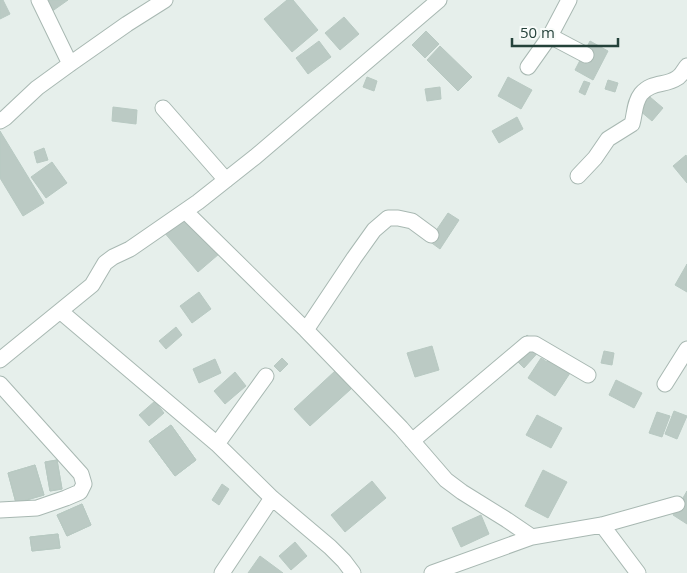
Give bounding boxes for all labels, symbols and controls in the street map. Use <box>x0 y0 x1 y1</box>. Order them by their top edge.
scale bar <box>512 15 618 47</box>
text: 50 m <box>520 22 555 42</box>

